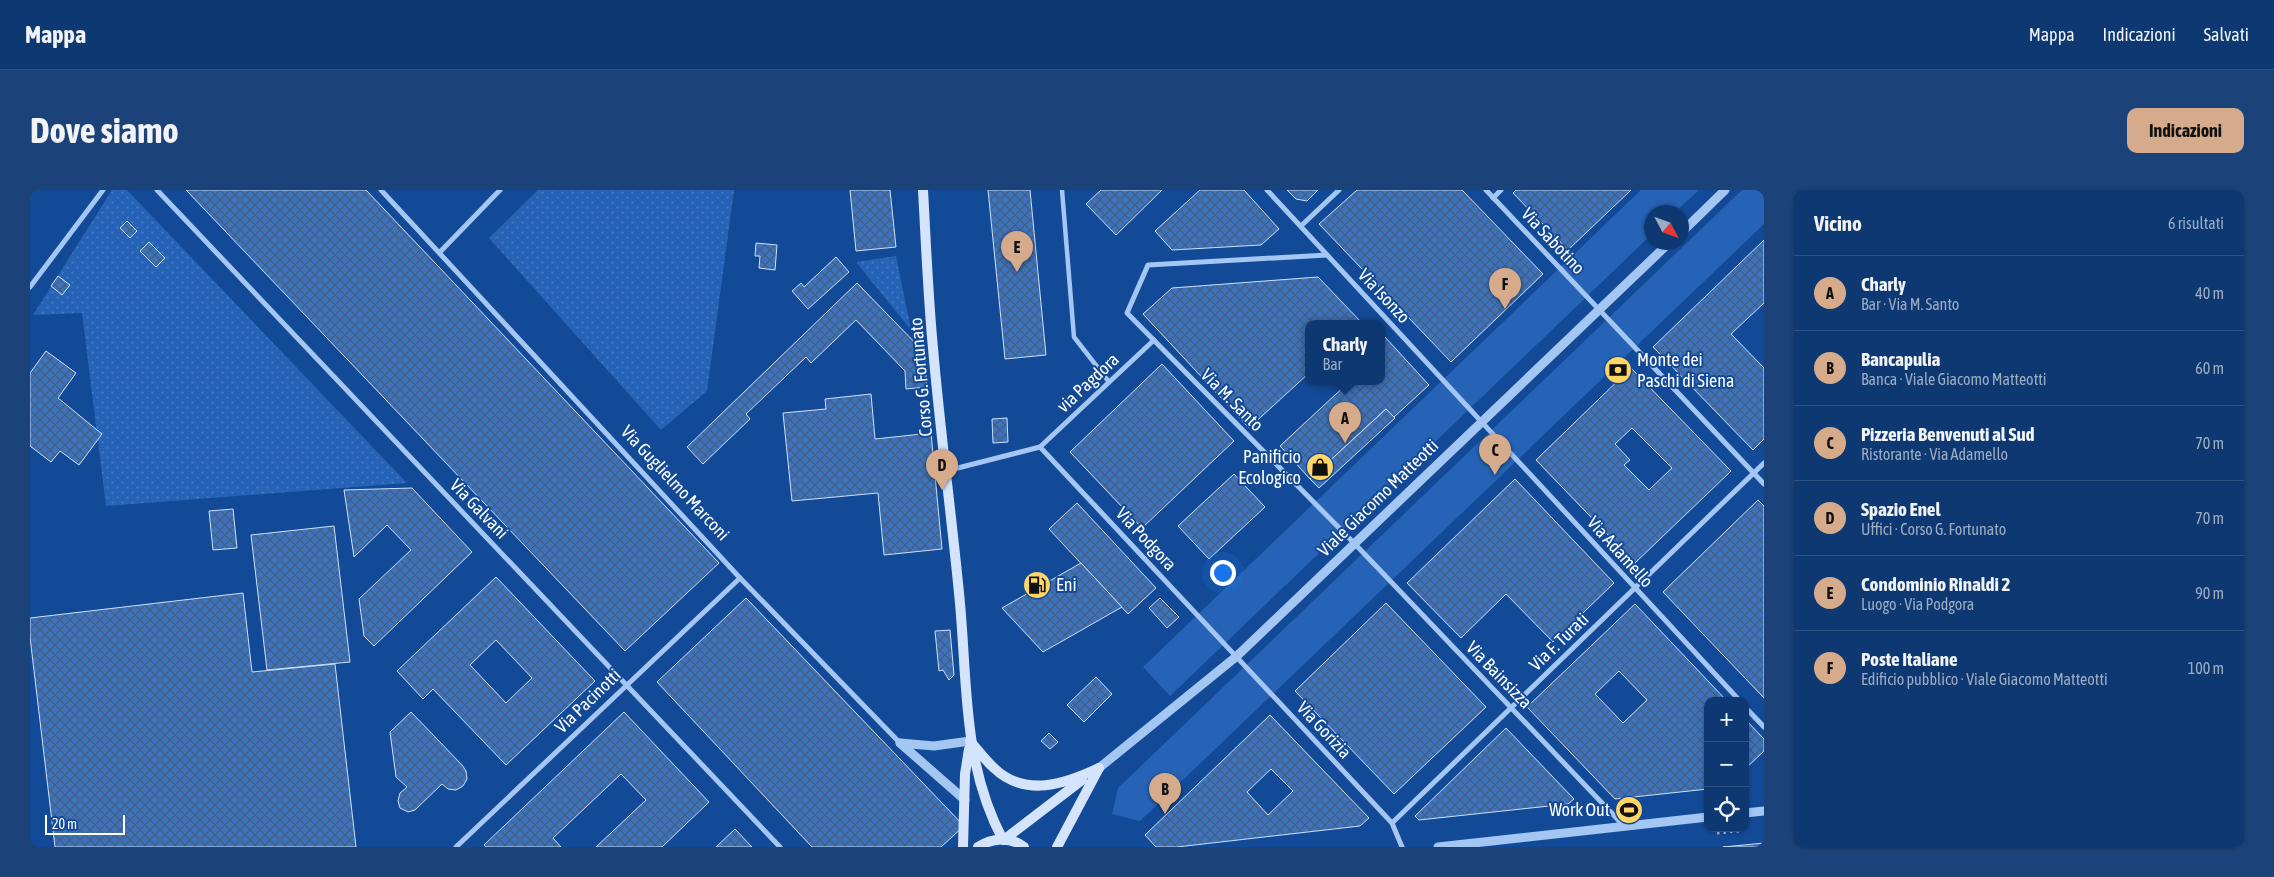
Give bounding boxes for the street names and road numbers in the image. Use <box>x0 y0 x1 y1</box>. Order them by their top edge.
street label: Via Sabotino <box>1517 203 1589 278</box>
street label: Via Isonzo <box>1354 264 1415 327</box>
street label: Corso G. Fortunato <box>905 317 936 437</box>
street label: via Pagdora <box>1052 349 1123 417</box>
street label: Via M. Santo <box>1197 364 1268 435</box>
street label: Via Guglielmo Marconi <box>617 421 734 544</box>
street label: Viale Giacomo Matteotti <box>1313 435 1442 561</box>
street label: Via Galvani <box>446 474 513 543</box>
street label: Via Podgora <box>1112 503 1181 575</box>
street label: Via Adamello <box>1583 512 1658 592</box>
street label: Via F. Turati <box>1525 608 1593 675</box>
street label: Via Bainsizza <box>1462 637 1537 713</box>
street label: Via Pacinotti <box>550 664 625 737</box>
street label: Via Gorizia <box>1293 697 1356 763</box>

